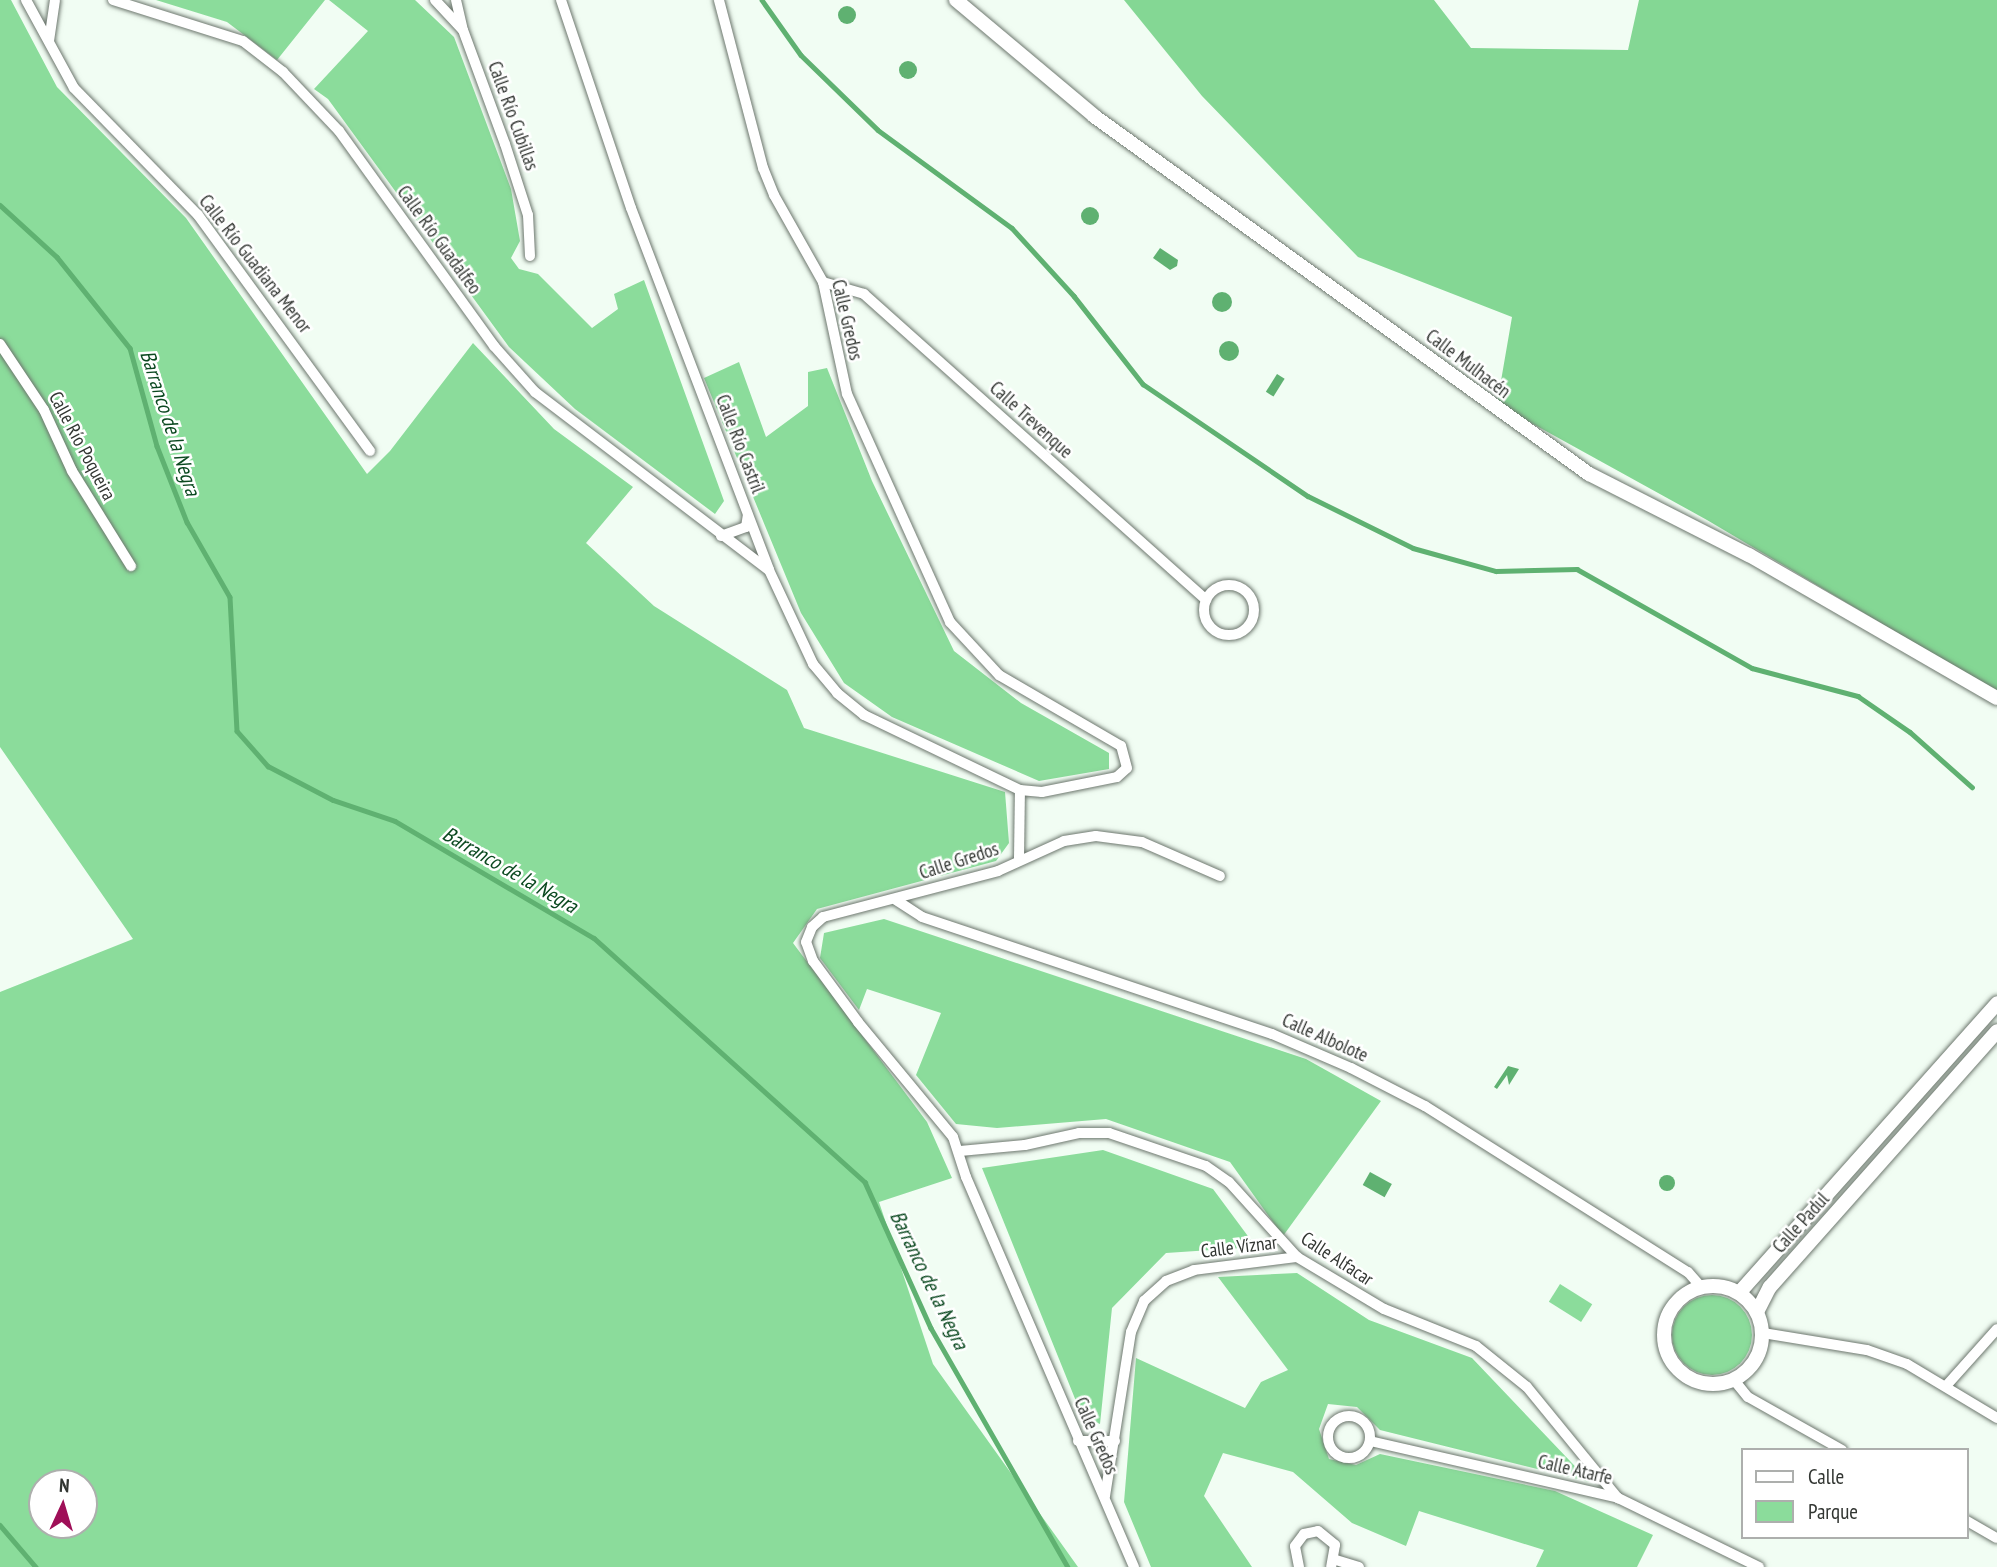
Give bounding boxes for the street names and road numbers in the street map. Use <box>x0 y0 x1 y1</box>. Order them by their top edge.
street label: Calle Río Cubillas <box>483 58 543 174</box>
street label: Calle Río Guadalfeo <box>392 181 486 299</box>
street label: Calle Río Guadiana Menor <box>194 190 316 338</box>
street label: Calle Gredos <box>827 277 867 363</box>
street label: Calle Mulhacén <box>1421 325 1515 403</box>
street label: Calle Trevenque <box>985 377 1077 463</box>
street label: Calle Río Poqueira <box>44 388 120 504</box>
street label: Calle Río Castril <box>711 391 769 497</box>
street label: Calle Gredos <box>916 837 1002 885</box>
street label: Calle Albolote <box>1278 1009 1372 1067</box>
street label: Calle Padul <box>1768 1188 1834 1258</box>
street label: Calle Alfacar <box>1296 1227 1378 1291</box>
street label: Calle Víznar <box>1199 1231 1279 1263</box>
street label: Calle Gredos <box>1069 1394 1123 1478</box>
street label: Calle Atarfe <box>1535 1450 1615 1490</box>

